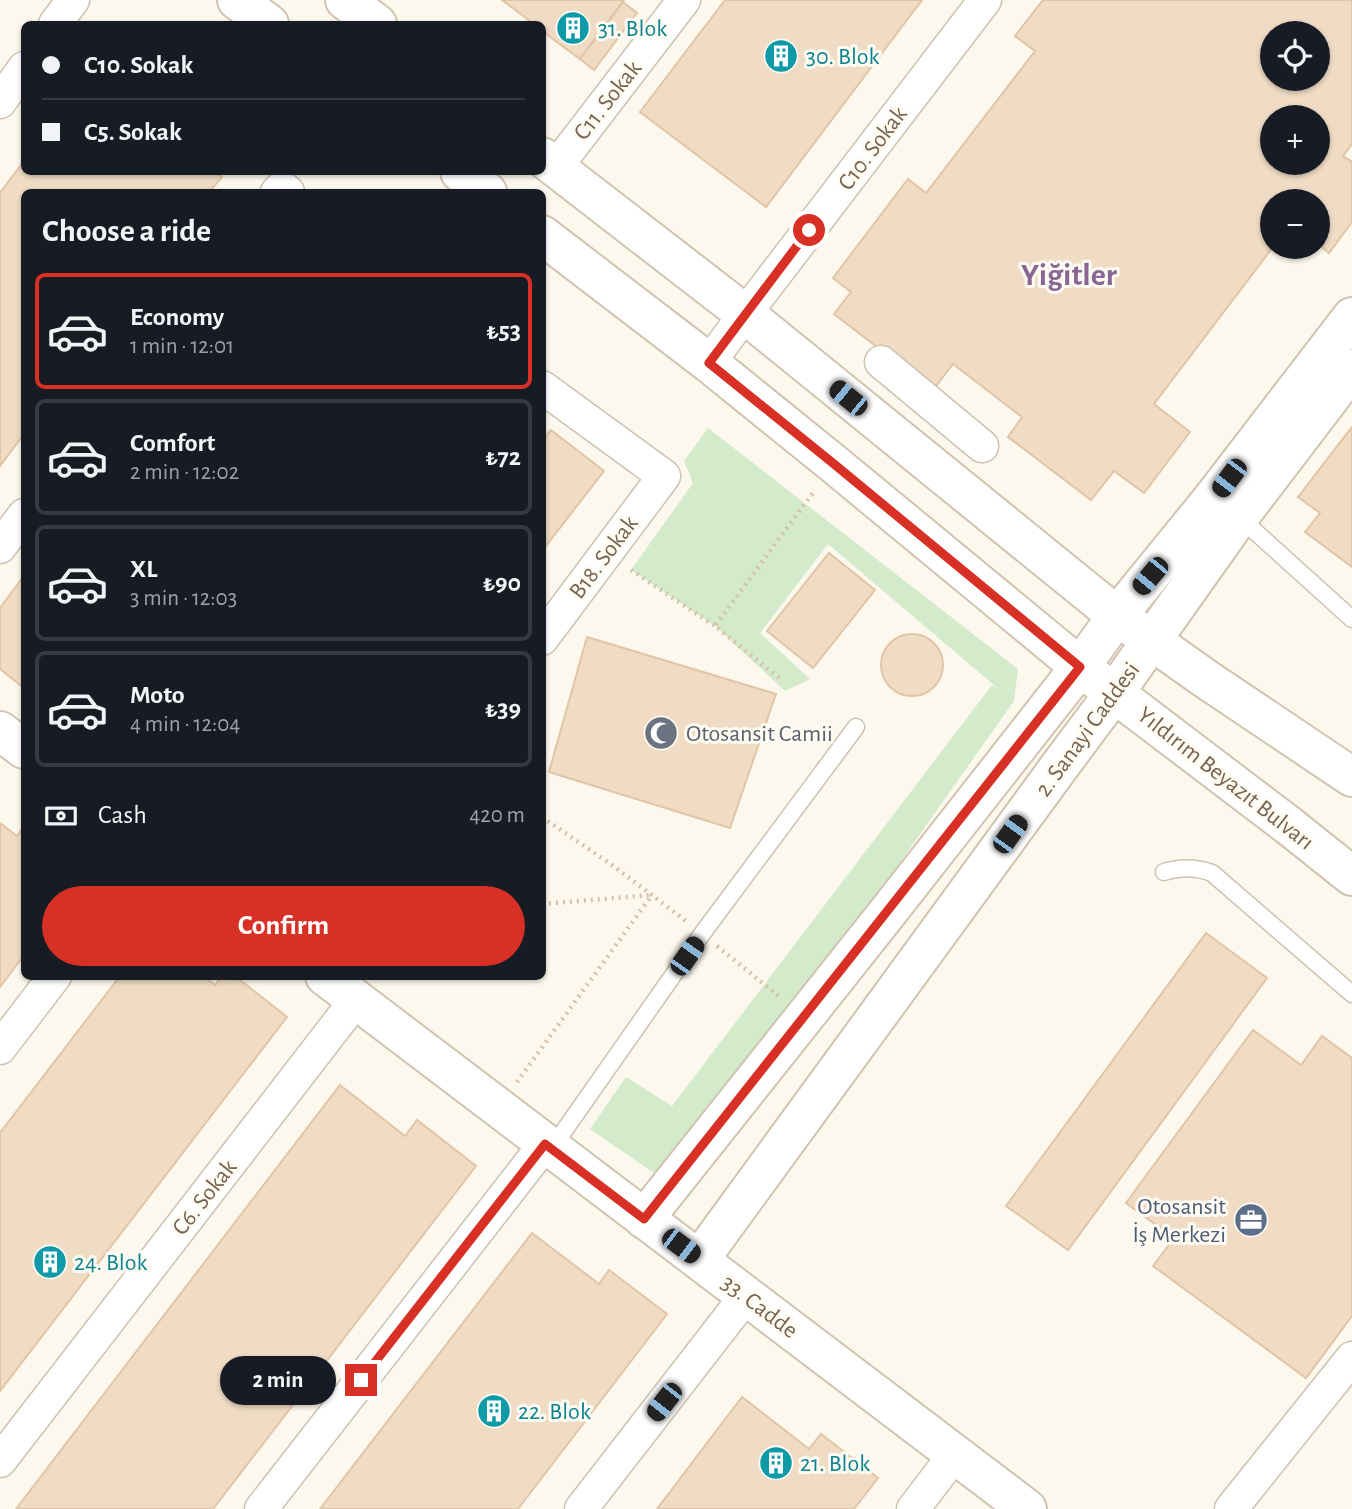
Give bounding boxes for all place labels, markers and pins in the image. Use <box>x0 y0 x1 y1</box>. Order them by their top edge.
building icon: 31. Blok <box>554 9 592 47</box>
place label: 31. Blok <box>598 17 667 41</box>
building icon: 30. Blok <box>762 37 800 75</box>
place label: 30. Blok <box>806 45 880 69</box>
mosque icon: Otosansit Camii <box>642 714 680 752</box>
place label: Otosansit Camii <box>686 722 833 746</box>
place label: Otosansit İş Merkezi <box>1133 1195 1226 1247</box>
office icon: Otosansit İş Merkezi <box>1232 1201 1270 1239</box>
building icon: 24. Blok <box>31 1243 69 1281</box>
place label: 24. Blok <box>74 1251 148 1275</box>
building icon: 22. Blok <box>475 1392 513 1430</box>
place label: 22. Blok <box>518 1400 591 1424</box>
building icon: 21. Blok <box>757 1444 795 1482</box>
place label: 21. Blok <box>800 1452 870 1476</box>

